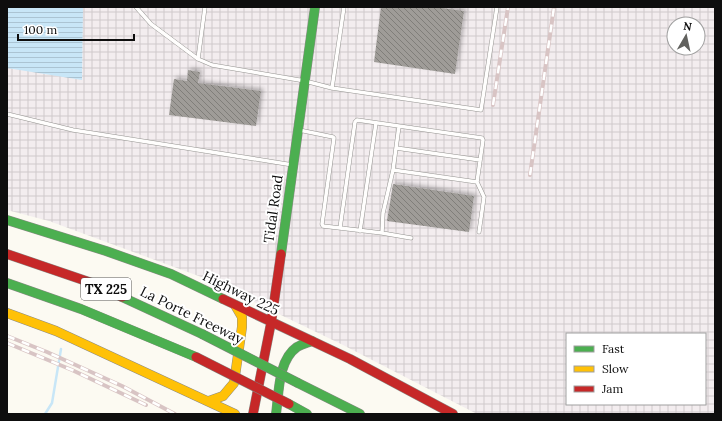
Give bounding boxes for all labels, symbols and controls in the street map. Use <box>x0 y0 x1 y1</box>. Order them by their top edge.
scale bar <box>18 16 134 42</box>
north arrow <box>666 16 706 56</box>
text: N <box>682 19 693 34</box>
text: 100 m <box>24 22 57 37</box>
street label: Tidal Road <box>259 174 287 244</box>
street label: Highway 225 <box>200 267 282 319</box>
road number: TX 225 <box>81 278 131 300</box>
street label: La Porte Freeway <box>137 282 247 348</box>
legend <box>566 333 706 405</box>
text: Fast <box>602 341 625 356</box>
text: Slow <box>602 361 629 376</box>
text: Jam <box>601 381 623 396</box>

